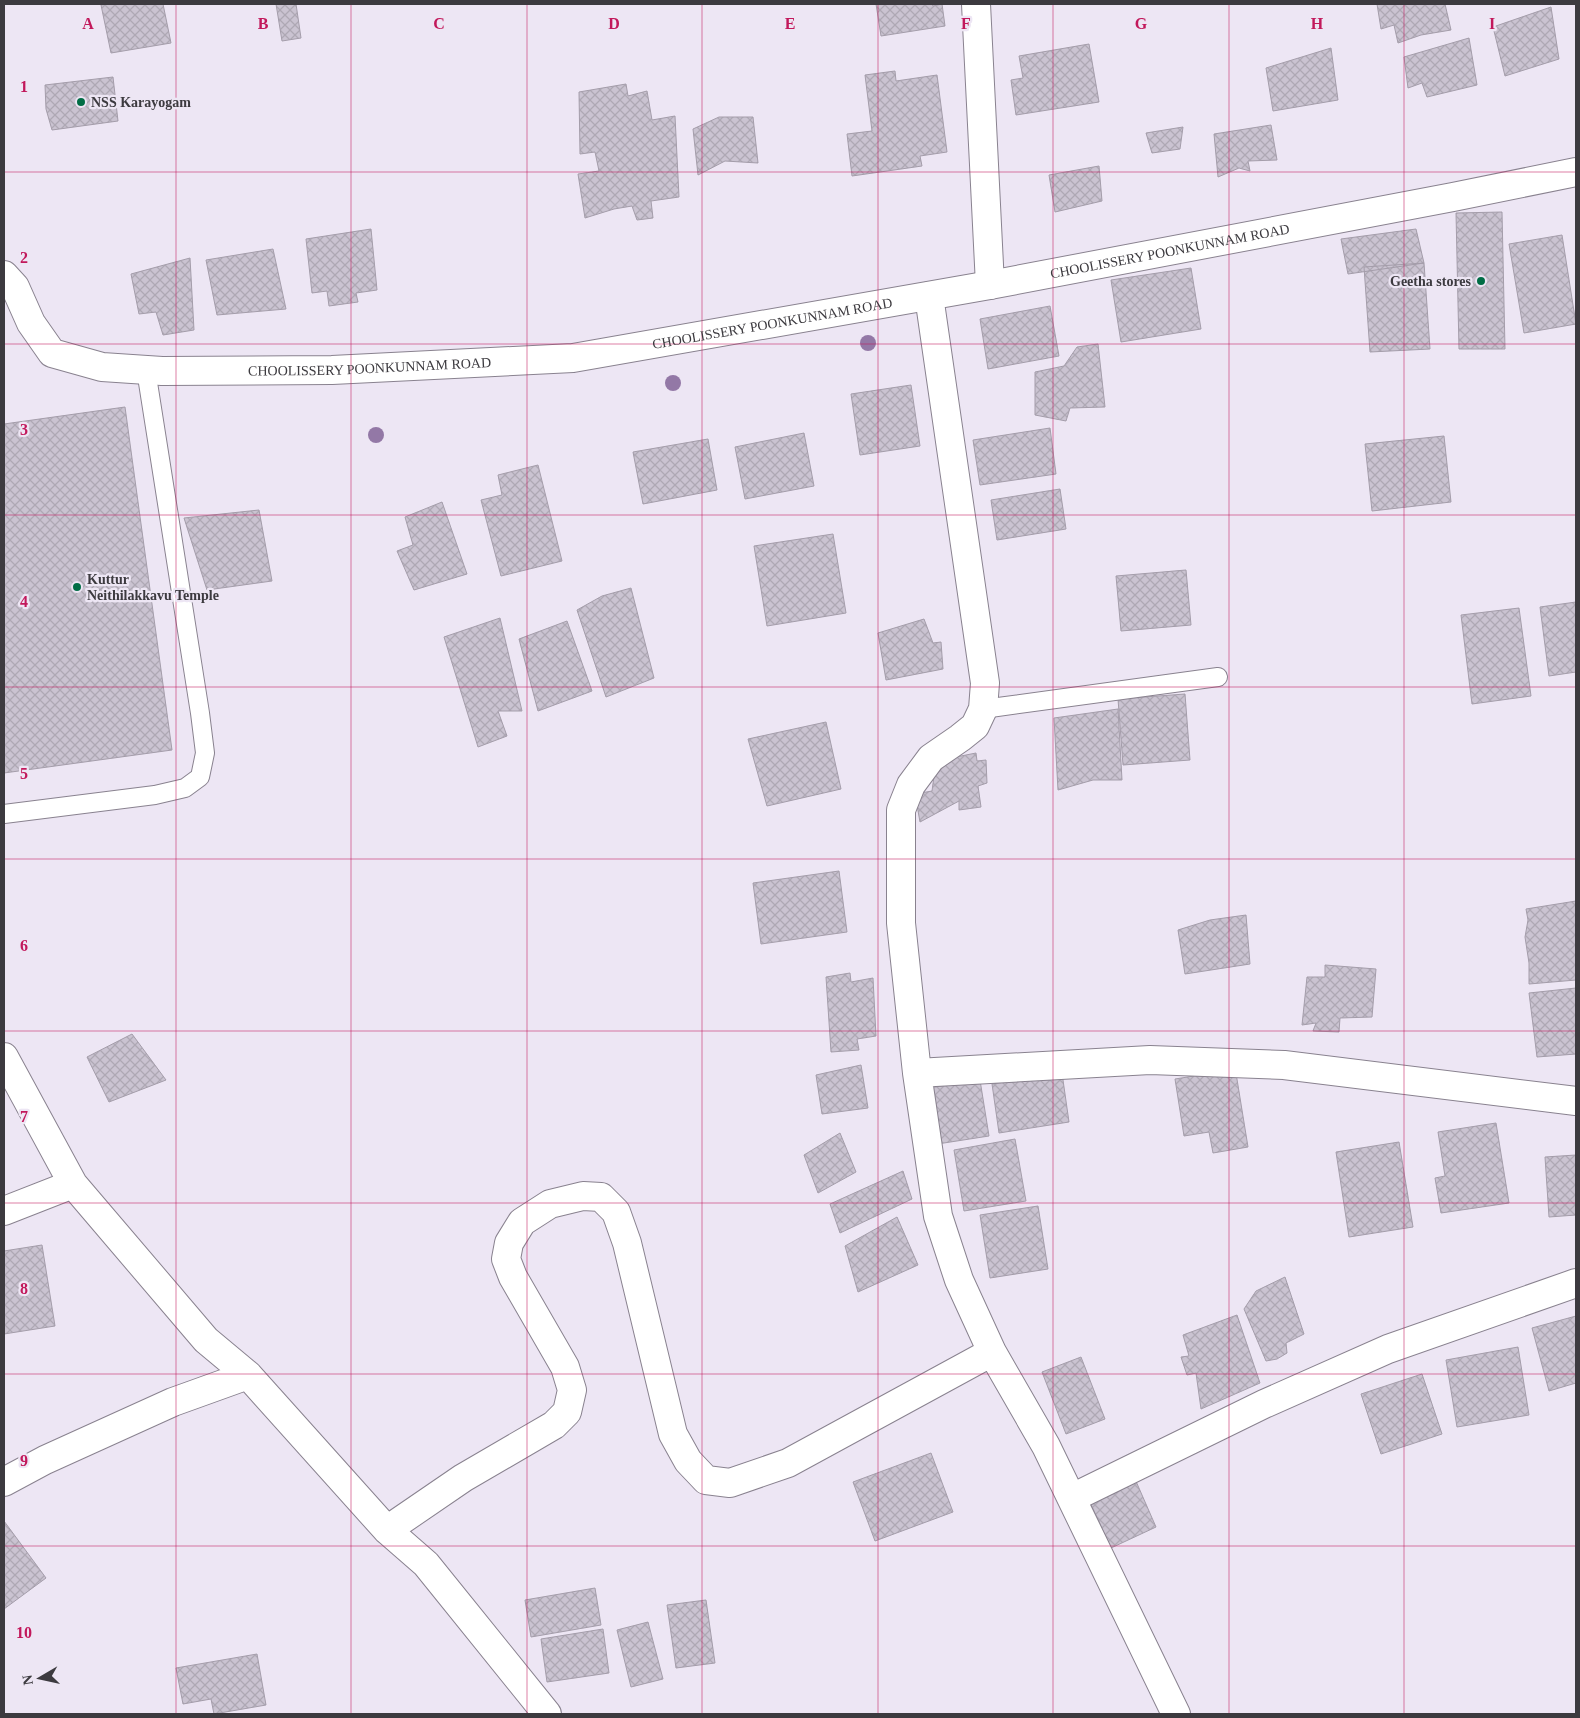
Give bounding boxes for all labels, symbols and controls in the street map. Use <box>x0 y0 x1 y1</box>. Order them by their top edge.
text: A <box>82 15 94 32</box>
text: B <box>258 15 269 32</box>
text: C <box>433 15 445 32</box>
text: D <box>608 15 620 32</box>
text: E <box>785 15 795 32</box>
text: F <box>961 15 971 32</box>
text: G <box>1135 15 1148 32</box>
text: H <box>1311 15 1324 32</box>
text: I <box>1489 15 1495 32</box>
text: 1 <box>20 78 28 95</box>
place label: NSS Karayogam <box>91 95 191 110</box>
marker: NSS Karayogam <box>75 96 87 108</box>
street label: CHOOLISSERY POONKUNNAM ROAD <box>1049 221 1291 281</box>
text: 2 <box>20 249 28 266</box>
place label: Geetha stores <box>1390 274 1472 289</box>
marker: Geetha stores <box>1475 275 1487 287</box>
street label: CHOOLISSERY POONKUNNAM ROAD <box>651 295 893 351</box>
street label: CHOOLISSERY POONKUNNAM ROAD <box>248 355 491 378</box>
text: 3 <box>20 421 28 438</box>
place label: Kuttur Neithilakkavu Temple <box>87 572 219 603</box>
marker: Kuttur Neithilakkavu Temple <box>71 581 83 593</box>
text: 4 <box>20 593 28 610</box>
text: 5 <box>20 765 28 782</box>
text: 6 <box>20 937 28 954</box>
text: 7 <box>20 1108 28 1125</box>
text: 8 <box>20 1280 28 1297</box>
text: 9 <box>20 1452 28 1469</box>
text: 10 <box>16 1624 32 1641</box>
north arrow <box>15 1653 65 1703</box>
text: N <box>19 1674 36 1686</box>

